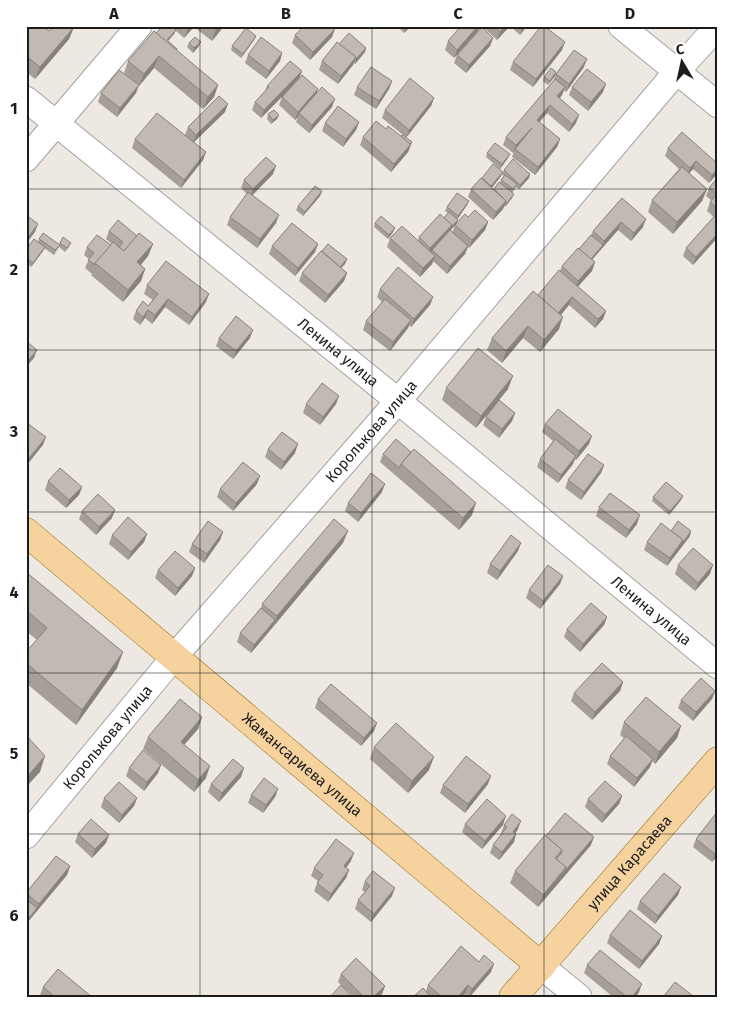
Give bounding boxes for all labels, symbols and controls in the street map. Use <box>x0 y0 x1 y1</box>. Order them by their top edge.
text: A <box>108 4 119 23</box>
text: B <box>281 4 291 23</box>
text: C <box>453 4 463 23</box>
text: D <box>625 4 635 23</box>
north arrow <box>656 38 706 88</box>
text: С <box>675 41 685 59</box>
text: 1 <box>10 99 18 118</box>
text: 2 <box>10 260 18 279</box>
street label: Ленина улица <box>294 314 382 391</box>
street label: Королькова улица <box>322 376 421 486</box>
text: 3 <box>9 422 18 441</box>
street label: Ленина улица <box>607 572 695 649</box>
text: 4 <box>9 583 19 602</box>
street label: Королькова улица <box>59 681 156 793</box>
street label: Жамансариева улица <box>238 709 366 820</box>
text: 5 <box>10 744 19 763</box>
street label: улица Карасаева <box>584 812 676 914</box>
text: 6 <box>9 906 19 925</box>

